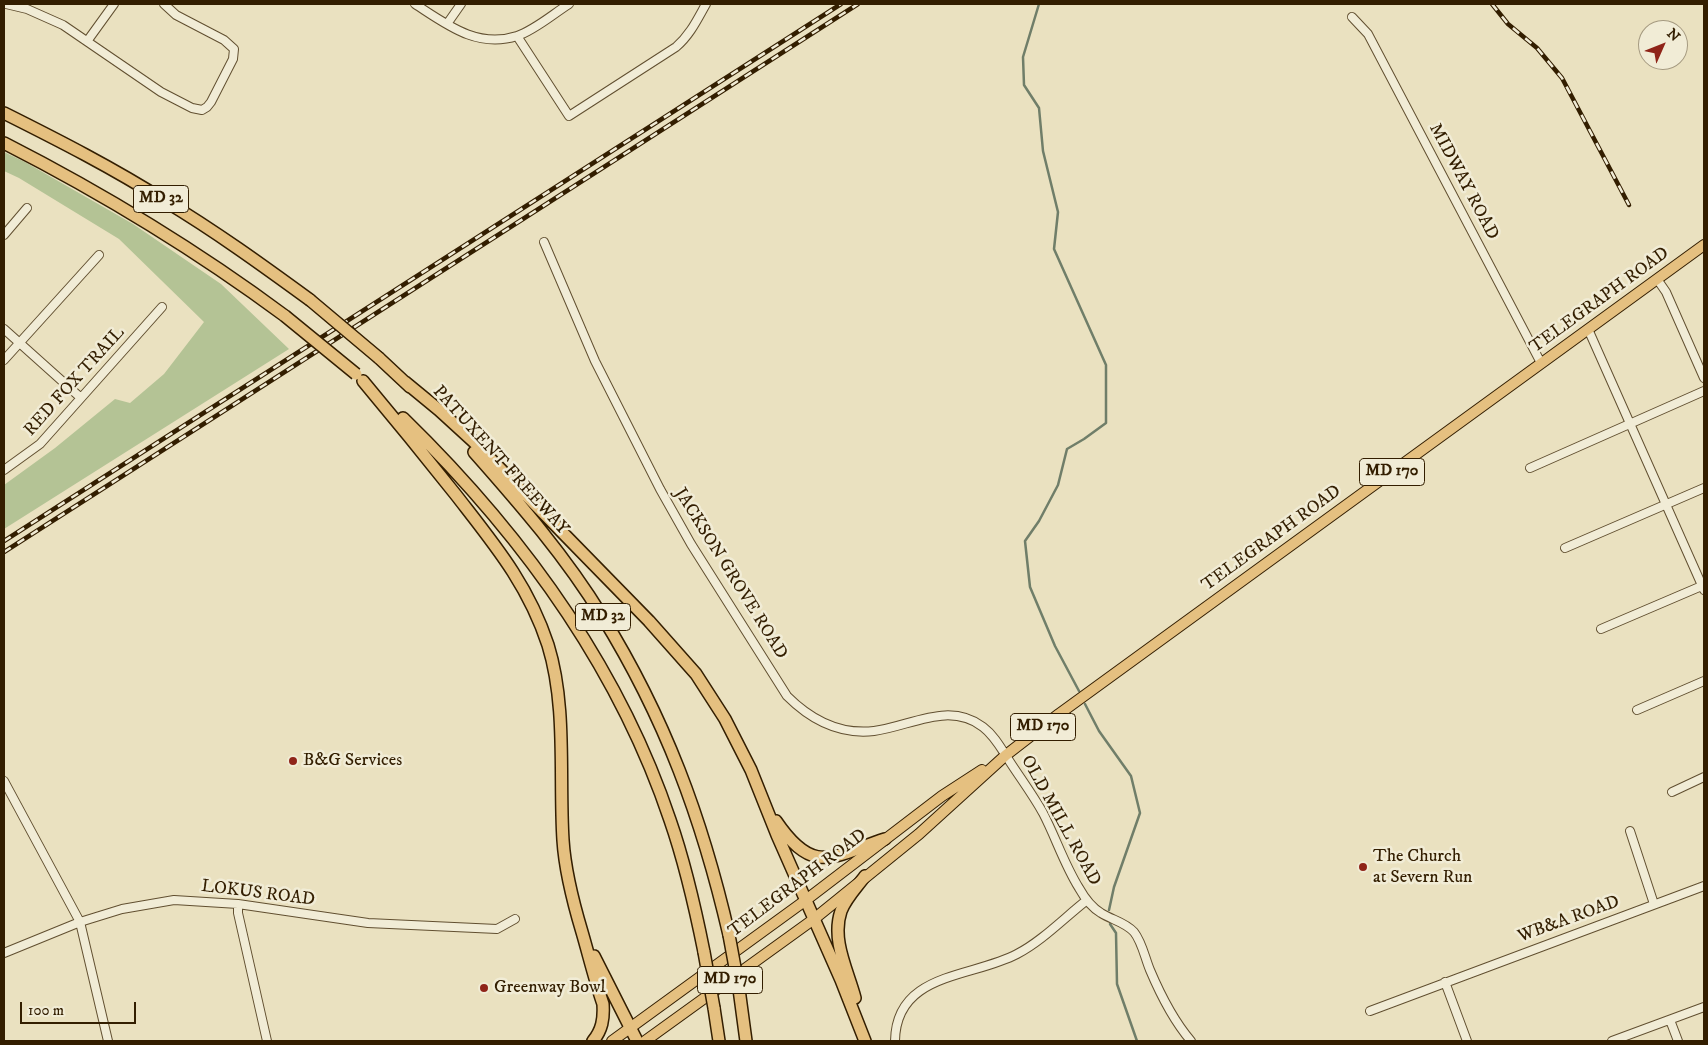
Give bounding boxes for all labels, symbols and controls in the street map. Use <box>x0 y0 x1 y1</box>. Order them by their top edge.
north arrow <box>1638 20 1688 70</box>
text: N <box>1663 25 1684 46</box>
street label: MIDWAY ROAD <box>1423 120 1503 244</box>
road number: MD 32 <box>134 185 188 212</box>
street label: TELEGRAPH ROAD <box>1526 243 1674 359</box>
street label: RED FOX TRAIL <box>20 323 130 441</box>
street label: PATUXENT FREEWAY <box>427 382 573 540</box>
road number: MD 170 <box>1360 458 1424 486</box>
street label: TELEGRAPH ROAD <box>1198 481 1346 597</box>
street label: JACKSON GROVE ROAD <box>668 484 792 664</box>
road number: MD 32 <box>576 604 630 630</box>
road number: MD 170 <box>1010 714 1076 740</box>
place label: B&G Services <box>303 750 402 772</box>
street label: OLD MILL ROAD <box>1015 752 1105 890</box>
marker: B&G Services <box>287 755 299 767</box>
street label: TELEGRAPH ROAD <box>725 825 871 943</box>
place label: The Church at Severn Run <box>1373 846 1473 889</box>
marker: The Church at Severn Run <box>1357 861 1369 873</box>
street label: LOKUS ROAD <box>200 876 316 912</box>
street label: WB&A ROAD <box>1515 892 1623 948</box>
road number: MD 170 <box>698 966 762 994</box>
place label: Greenway Bowl <box>494 977 606 999</box>
marker: Greenway Bowl <box>478 982 490 994</box>
scale bar <box>22 992 139 1024</box>
text: 100 m <box>28 1001 64 1020</box>

